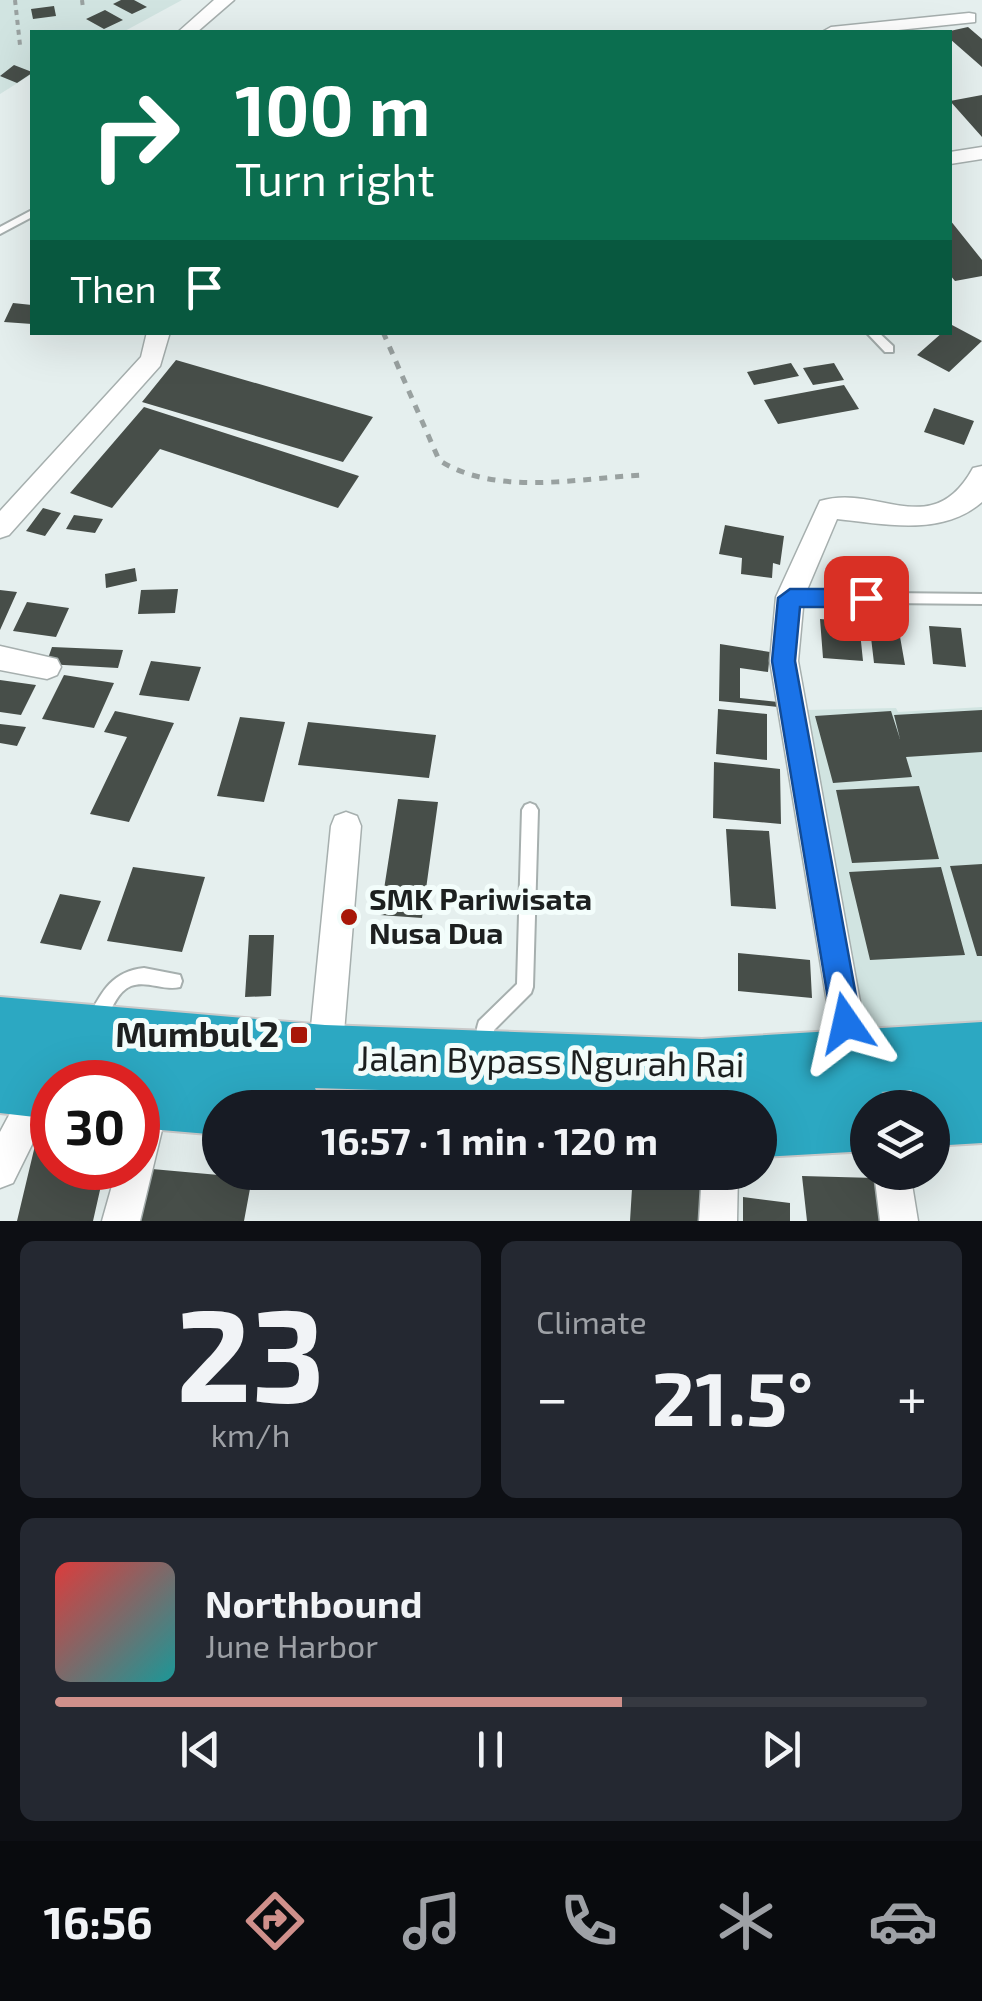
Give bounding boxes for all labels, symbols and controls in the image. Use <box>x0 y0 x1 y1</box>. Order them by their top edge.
text: 100 m <box>235 66 430 150</box>
icon: right <box>70 70 200 200</box>
text: Turn right <box>235 151 435 205</box>
icon: arrive <box>177 260 232 315</box>
text: Then <box>70 265 157 311</box>
pin <box>824 556 909 641</box>
icon: arrive <box>839 571 894 626</box>
place label: SMK Pariwisata Nusa Dua <box>369 880 592 950</box>
marker: SMK Pariwisata Nusa Dua <box>338 906 360 928</box>
position arrow <box>794 971 898 1075</box>
place label: Mumbul 2 <box>115 1012 279 1054</box>
marker: Mumbul 2 <box>288 1024 310 1046</box>
street label: Jalan Bypass Ngurah Rai <box>357 1036 745 1084</box>
speed limit sign: 30 <box>30 1060 160 1190</box>
map controls <box>850 1090 950 1190</box>
button: layers <box>850 1090 950 1190</box>
text: 16:57 · 1 min · 120 m <box>321 1117 658 1163</box>
text: 23 <box>176 1272 325 1428</box>
text: Climate <box>536 1302 647 1340</box>
text: 21.5° <box>652 1351 813 1441</box>
text: − <box>536 1363 568 1429</box>
text: + <box>897 1363 927 1429</box>
text: km/h <box>211 1415 290 1453</box>
text: Northbound <box>205 1580 423 1626</box>
text: June Harbor <box>205 1626 378 1664</box>
icon: previous <box>173 1722 228 1777</box>
icon: pause <box>463 1722 518 1777</box>
icon: next <box>754 1722 809 1777</box>
icon: directions <box>240 1886 310 1956</box>
icon: music <box>397 1886 467 1956</box>
icon: phone <box>554 1886 624 1956</box>
icon: climate <box>711 1886 781 1956</box>
icon: car <box>868 1886 938 1956</box>
text: 16:56 <box>44 1894 153 1948</box>

